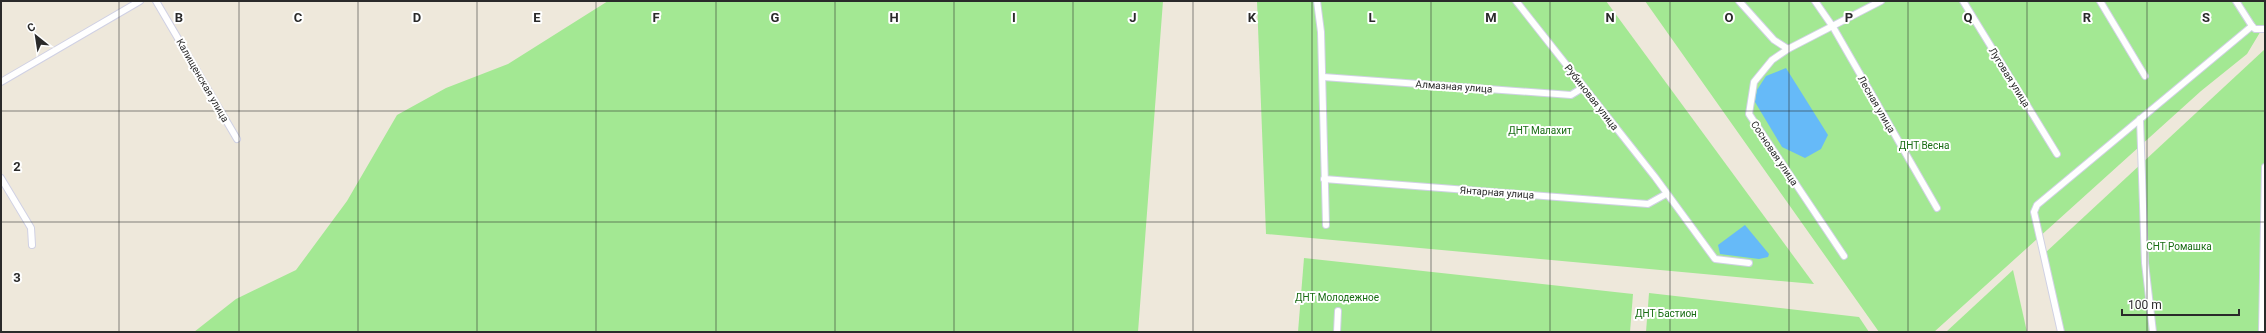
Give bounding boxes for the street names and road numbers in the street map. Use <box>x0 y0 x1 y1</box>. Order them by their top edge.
street label: Калищенская улица <box>174 37 231 124</box>
street label: Луговая улица <box>1987 45 2032 109</box>
street label: Рубиновая улица <box>1563 62 1621 132</box>
street label: Лесная улица <box>1856 74 1897 135</box>
street label: Алмазная улица <box>1415 78 1493 95</box>
street label: Сосновая улица <box>1749 119 1800 188</box>
street label: Янтарная улица <box>1459 184 1535 201</box>

